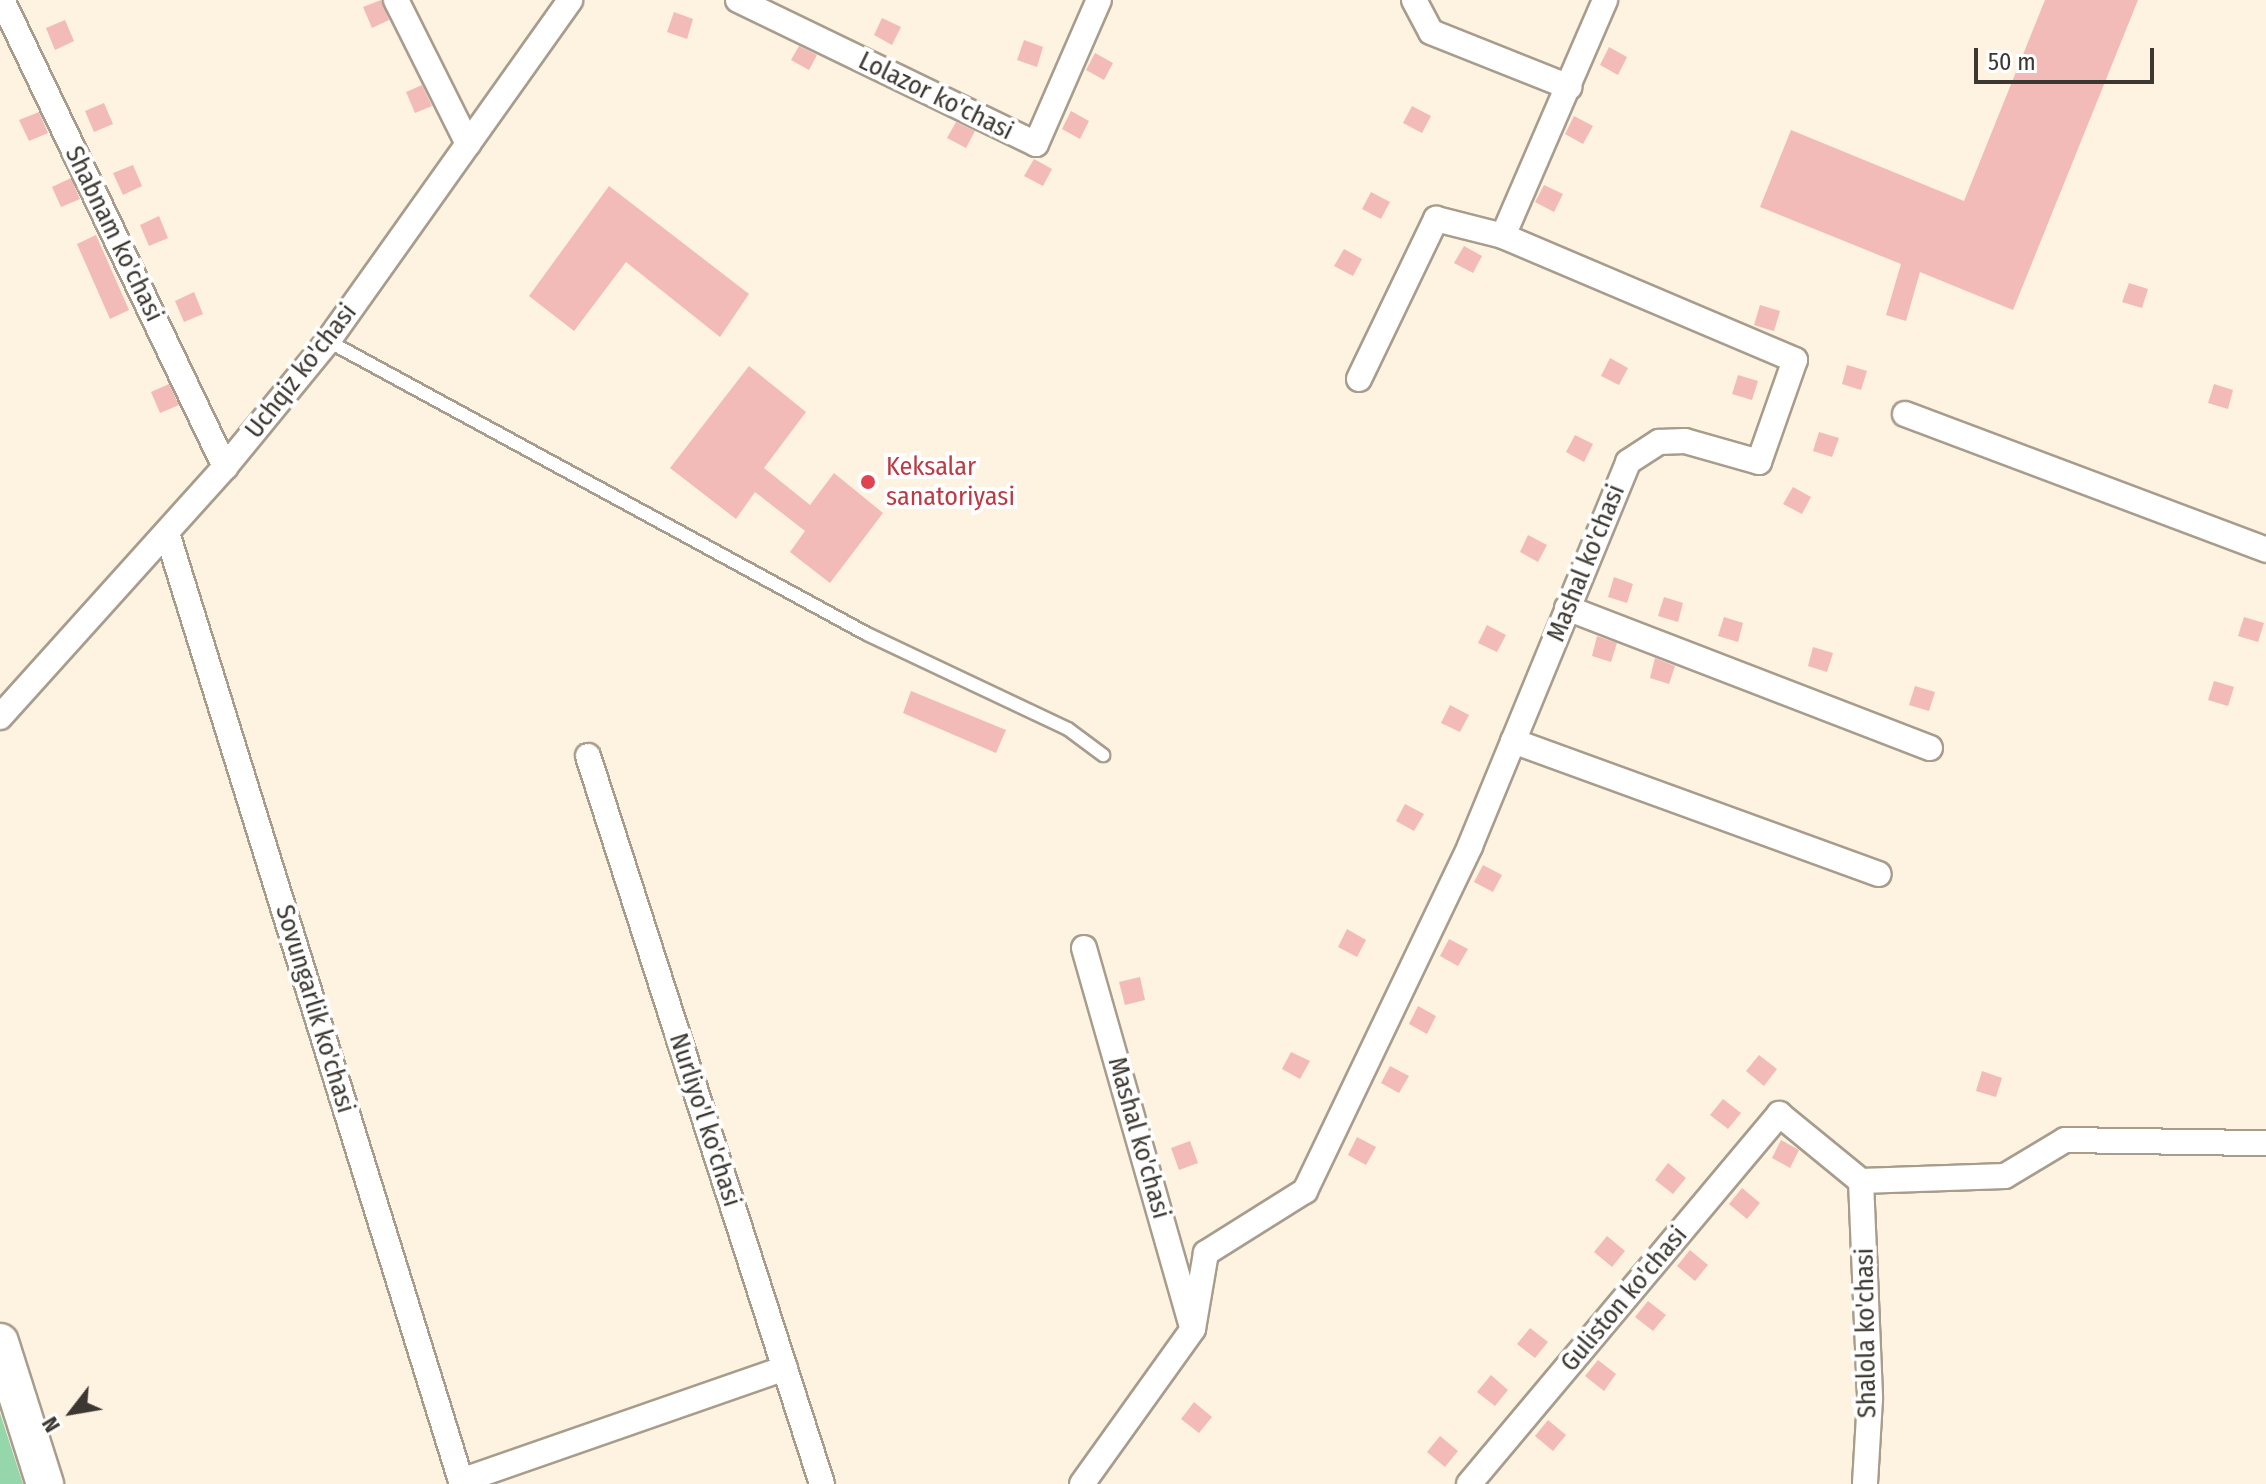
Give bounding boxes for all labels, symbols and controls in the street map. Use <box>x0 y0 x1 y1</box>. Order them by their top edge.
scale bar <box>1978 32 2158 82</box>
street label: Lolazor ko'chasi <box>853 45 1019 147</box>
text: 50 m <box>1988 48 2036 76</box>
street label: Shabnam ko'chasi <box>58 141 170 327</box>
street label: Uchqiz ko'chasi <box>239 297 363 445</box>
place label: Keksalar sanatoriyasi <box>886 451 1015 512</box>
marker: Keksalar sanatoriyasi <box>857 471 879 493</box>
street label: Mashal ko'chasi <box>1540 480 1632 646</box>
street label: Sovungarlik ko'chasi <box>269 901 361 1117</box>
street label: Nurliyo'l ko'chasi <box>662 1029 748 1211</box>
street label: Mashal ko'chasi <box>1101 1054 1177 1222</box>
street label: Guliston ko'chasi <box>1554 1220 1694 1378</box>
street label: Shalola ko'chasi <box>1849 1248 1883 1418</box>
north arrow <box>32 1372 112 1452</box>
text: N <box>36 1412 66 1437</box>

